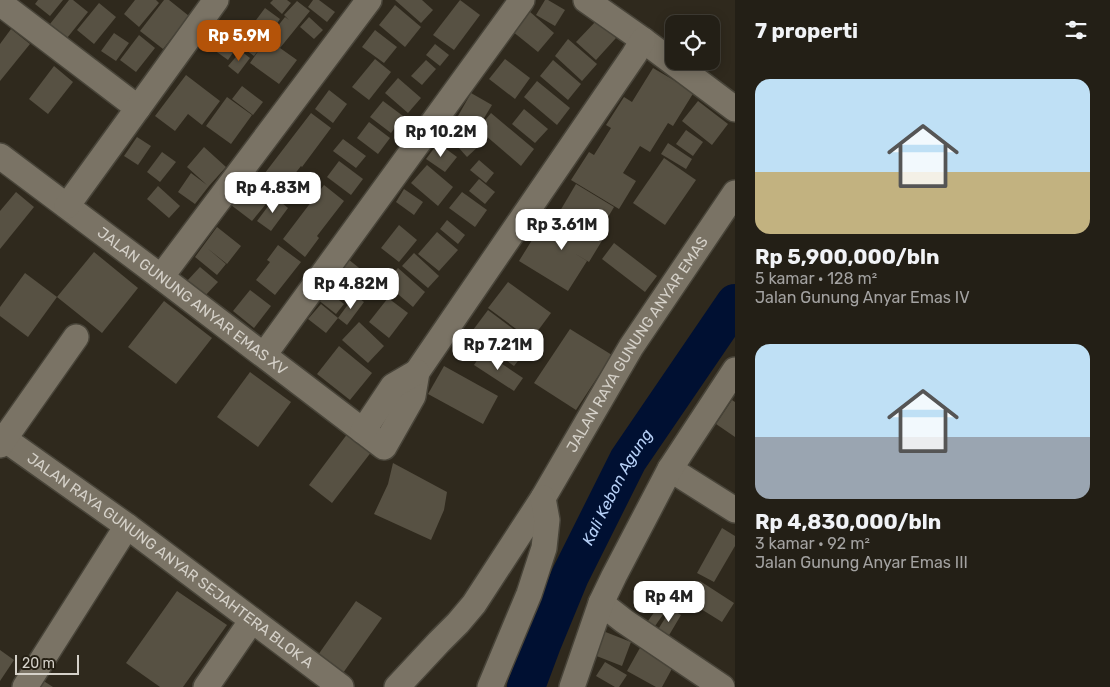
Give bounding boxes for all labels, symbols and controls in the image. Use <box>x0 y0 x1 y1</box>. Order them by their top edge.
map controls <box>665 15 720 70</box>
button: locate <box>665 15 720 70</box>
icon: filters <box>1062 16 1090 44</box>
text: 7 properti <box>755 18 858 43</box>
pin: Rp 5.9M <box>193 20 285 62</box>
text: Rp 5.9M <box>208 26 270 45</box>
icon: home <box>878 111 968 201</box>
pin: Rp 10.2M <box>389 116 493 158</box>
text: Rp 10.2M <box>405 122 477 141</box>
pin: Rp 4.83M <box>221 172 325 214</box>
text: Rp 4.83M <box>236 178 310 197</box>
pin: Rp 3.61M <box>510 208 614 251</box>
text: Rp 3.61M <box>527 215 597 234</box>
street label: JALAN GUNUNG ANYAR EMAS XV <box>94 223 291 379</box>
street label: JALAN RAYA GUNUNG ANYAR EMAS <box>563 233 712 455</box>
text: Rp 5,900,000/bln <box>755 244 940 269</box>
pin: Rp 4.82M <box>299 268 403 310</box>
text: 5 kamar · 128 m² <box>755 269 877 288</box>
text: Rp 4.82M <box>314 274 388 293</box>
text: Jalan Gunung Anyar Emas IV <box>755 288 970 307</box>
pin: Rp 7.21M <box>446 328 550 371</box>
text: Rp 7.21M <box>464 335 532 354</box>
icon: home <box>878 376 968 466</box>
water label: Kali Kebon Agung <box>578 425 657 548</box>
street label: JALAN RAYA GUNUNG ANYAR SEJAHTERA BLOK A <box>24 449 317 672</box>
text: Rp 4,830,000/bln <box>755 509 941 534</box>
text: 3 kamar · 92 m² <box>755 534 870 553</box>
text: Jalan Gunung Anyar Emas III <box>755 553 968 572</box>
pin: Rp 4M <box>634 580 704 623</box>
text: Rp 4M <box>645 587 693 606</box>
scale bar <box>15 652 79 675</box>
text: 20 m <box>22 655 55 672</box>

